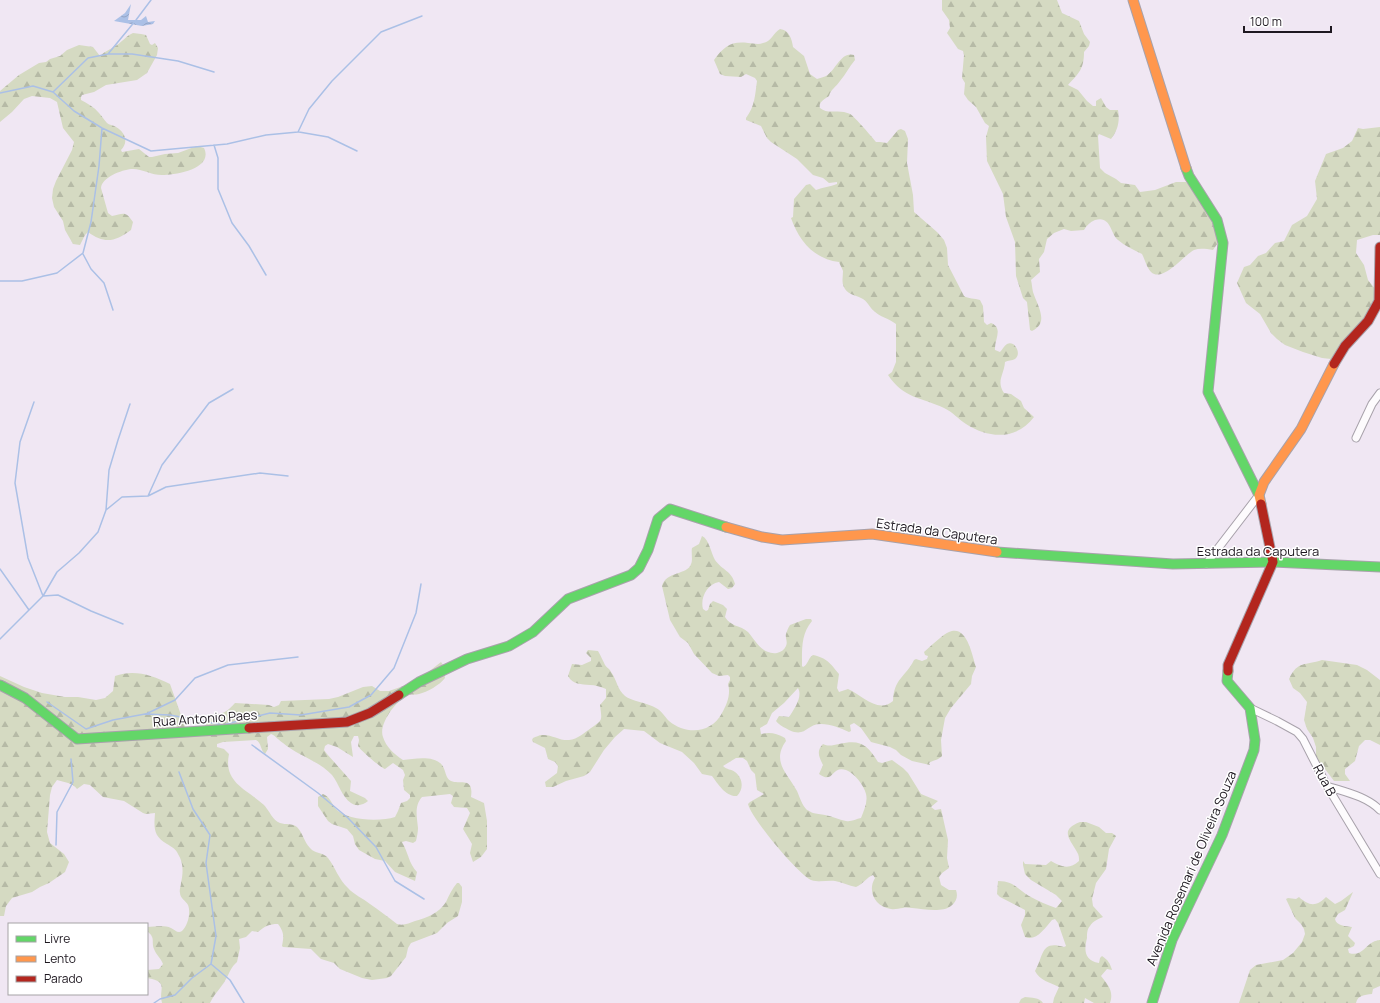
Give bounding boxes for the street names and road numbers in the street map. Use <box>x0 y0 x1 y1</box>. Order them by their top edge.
street label: Estrada da Caputera <box>875 514 999 548</box>
street label: Estrada da Caputera <box>1197 542 1319 560</box>
street label: Rua Antonio Paes <box>152 705 258 731</box>
street label: Rua B <box>1309 761 1341 799</box>
street label: Avenida Rosemari de Oliveira Souza <box>1142 768 1240 968</box>

